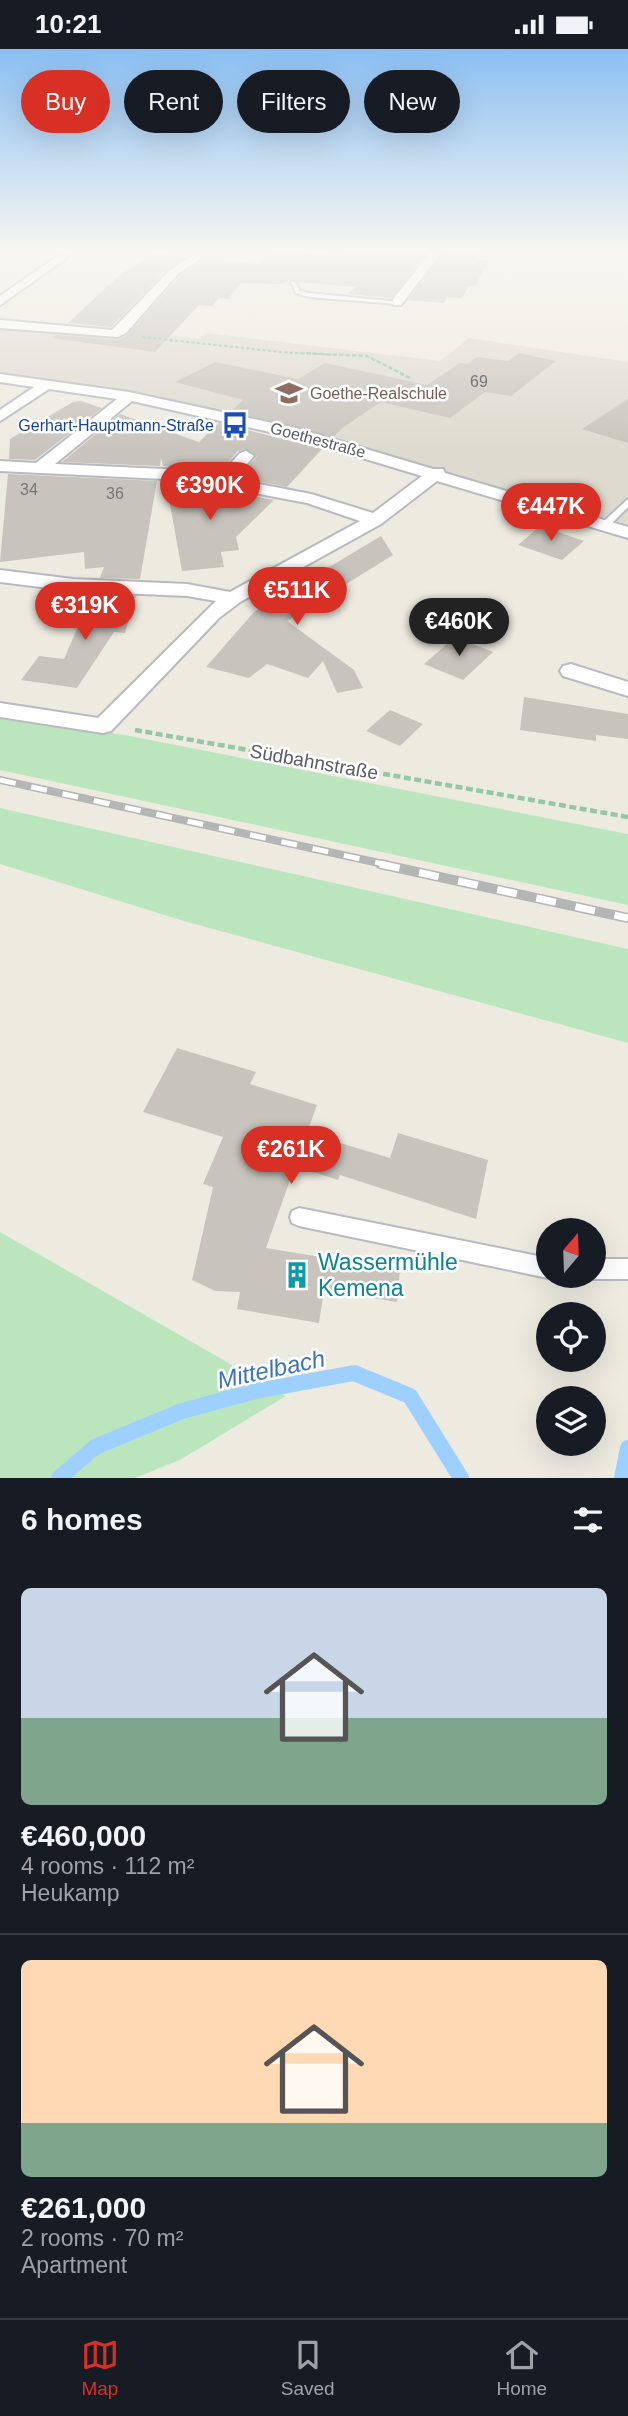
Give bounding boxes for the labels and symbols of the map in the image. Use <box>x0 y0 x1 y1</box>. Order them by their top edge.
house number: 69 <box>470 373 488 390</box>
school or university icon: Goethe-Realschule <box>274 378 304 408</box>
place label: Goethe-Realschule <box>310 385 447 402</box>
bus stop icon: Gerhart-Hauptmann-Straße <box>220 410 250 440</box>
place label: Gerhart-Hauptmann-Straße <box>18 417 214 434</box>
street label: Goethestraße <box>269 419 368 461</box>
pin: €390K <box>161 463 259 522</box>
house number: 34 <box>20 481 38 498</box>
pin: €447K <box>502 483 600 543</box>
house number: 36 <box>106 485 124 502</box>
pin: €511K <box>248 567 346 627</box>
pin: €319K <box>36 583 134 642</box>
pin: €460K <box>410 599 508 658</box>
street label: Südbahnstraße <box>248 740 380 784</box>
pin: €261K <box>242 1127 340 1186</box>
north arrow <box>536 1218 606 1288</box>
place label: Wassermühle Kemena <box>318 1249 458 1301</box>
building icon: Wassermühle Kemena <box>282 1260 312 1290</box>
water label: Mittelbach <box>215 1344 327 1394</box>

